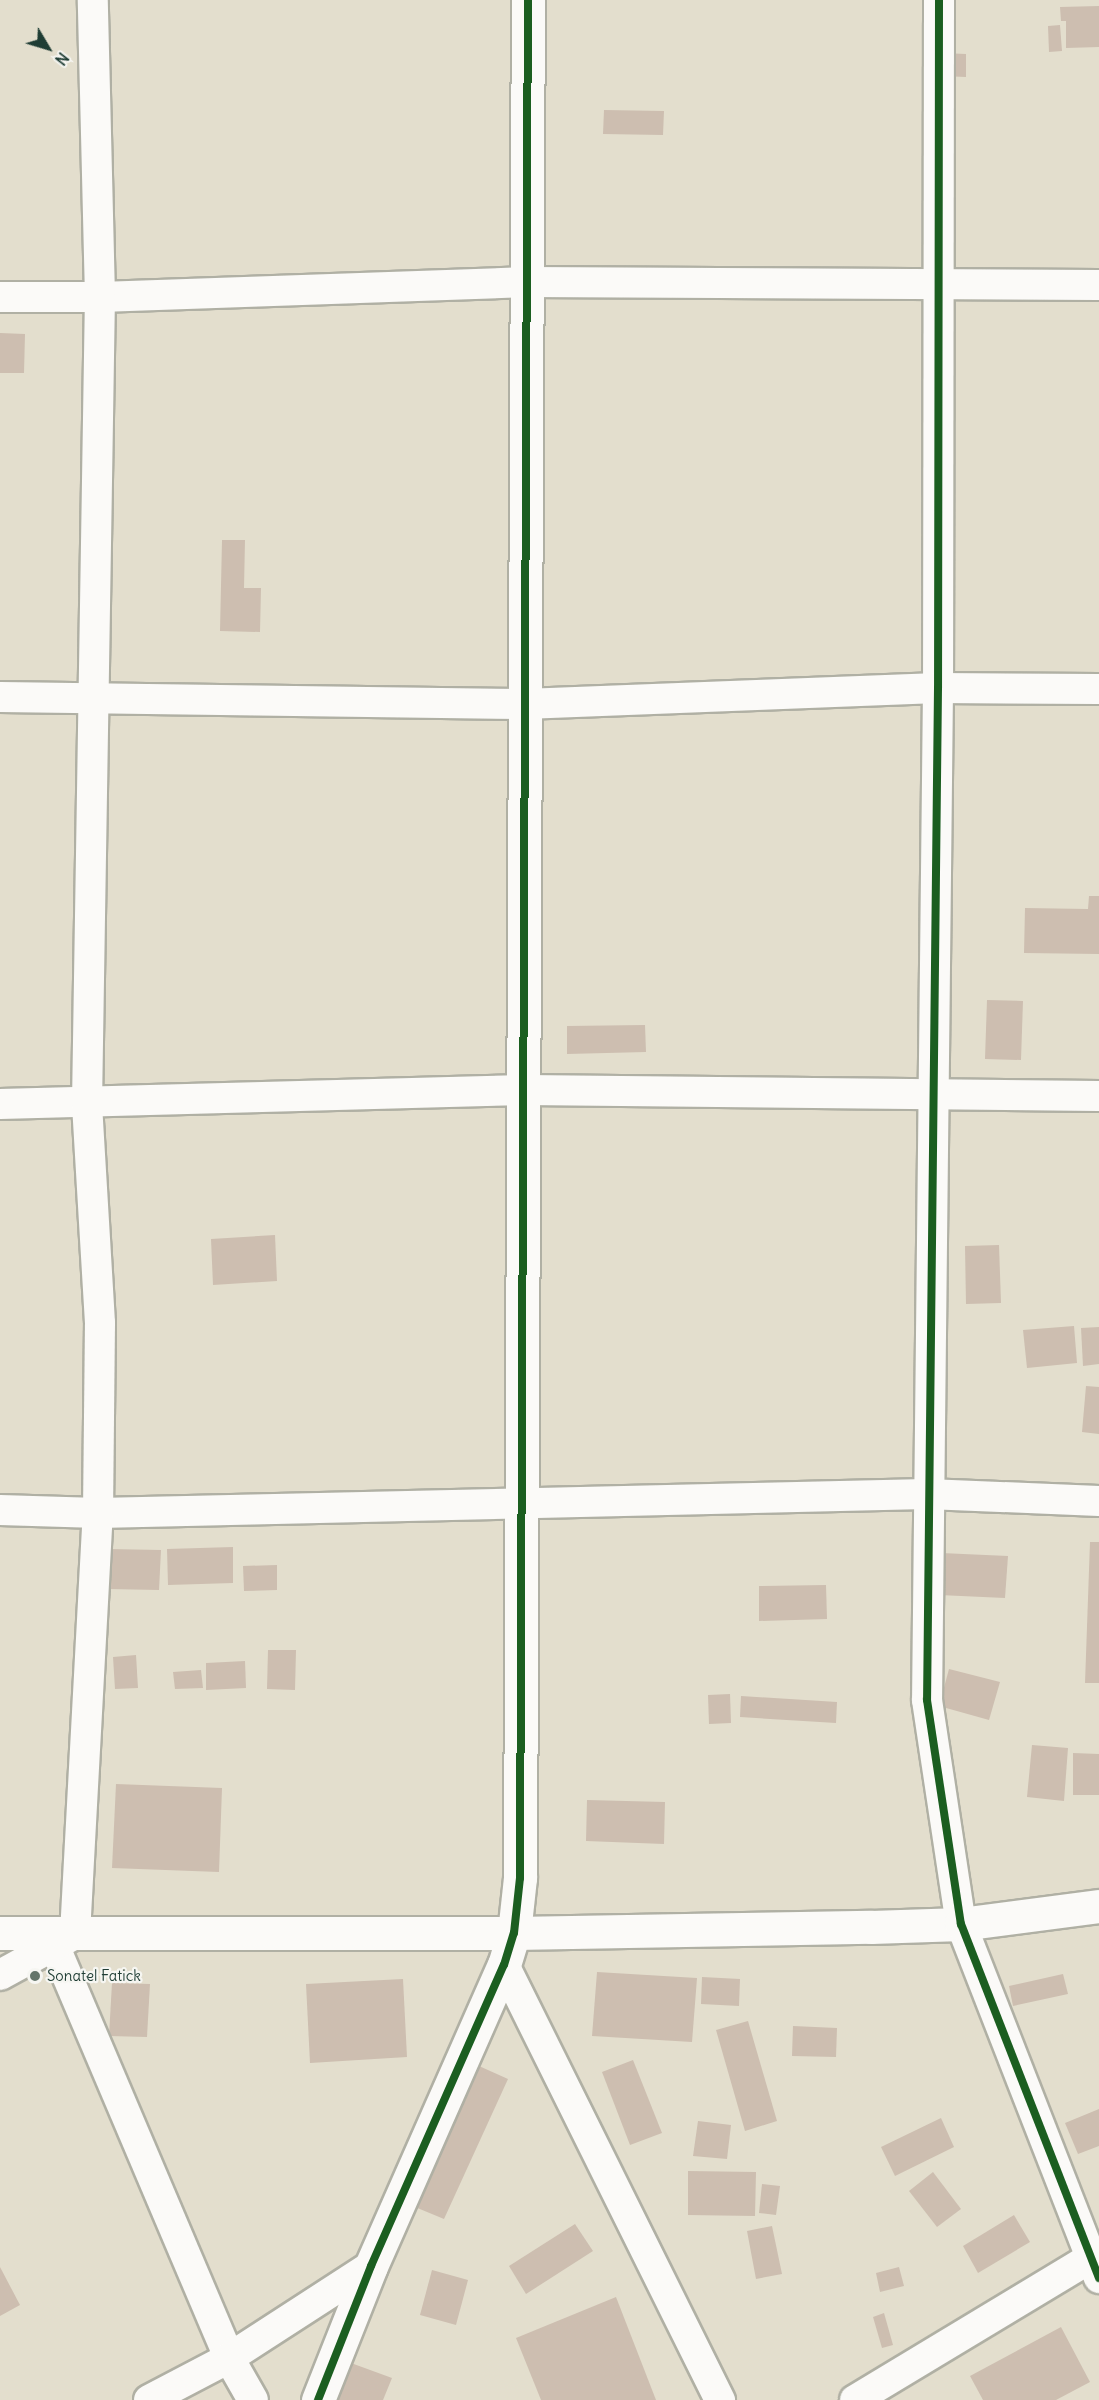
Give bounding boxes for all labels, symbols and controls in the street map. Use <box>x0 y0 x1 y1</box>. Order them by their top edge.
north arrow <box>18 18 78 78</box>
text: N <box>51 49 73 70</box>
place label: Sonatel Fatick <box>47 1967 141 1985</box>
marker: Sonatel Fatick <box>28 1969 42 1983</box>

